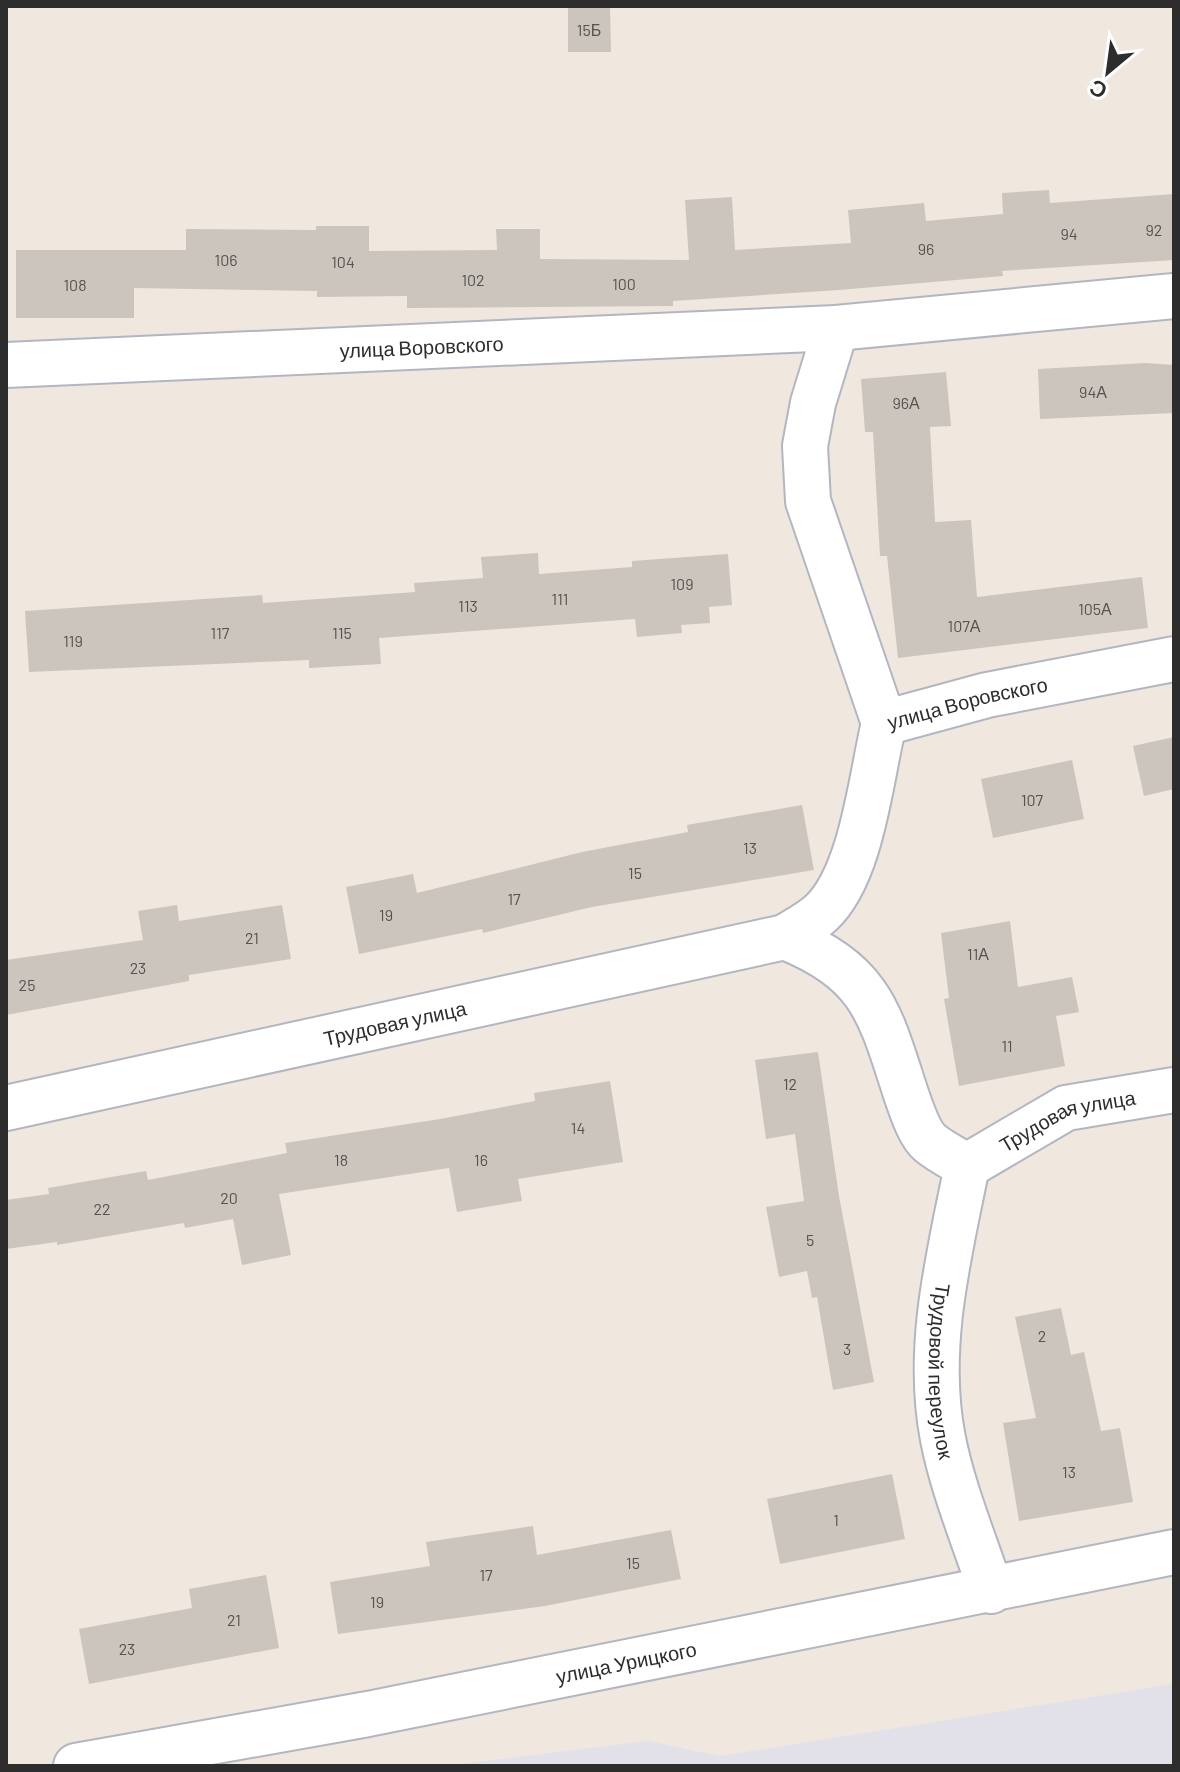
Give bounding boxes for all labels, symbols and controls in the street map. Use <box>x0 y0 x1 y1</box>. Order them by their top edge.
house number: 15Б <box>577 20 601 39</box>
north arrow <box>1068 32 1148 112</box>
text: С <box>1084 75 1111 106</box>
house number: 92 <box>1146 220 1162 239</box>
house number: 94 <box>1060 224 1078 243</box>
house number: 96 <box>918 239 934 258</box>
house number: 106 <box>215 250 237 269</box>
house number: 104 <box>331 252 355 271</box>
house number: 102 <box>461 270 485 289</box>
house number: 100 <box>612 274 636 293</box>
house number: 108 <box>64 275 86 294</box>
street label: улица Воровского <box>339 331 504 362</box>
house number: 94А <box>1079 382 1107 401</box>
house number: 96А <box>892 393 920 412</box>
house number: 109 <box>671 574 693 593</box>
house number: 111 <box>552 589 568 608</box>
house number: 113 <box>458 596 478 615</box>
house number: 105А <box>1078 599 1112 618</box>
house number: 107А <box>948 616 981 635</box>
house number: 117 <box>211 623 230 642</box>
house number: 115 <box>332 623 352 642</box>
house number: 119 <box>63 631 83 650</box>
street label: улица Воровского <box>885 672 1050 734</box>
house number: 107 <box>1021 790 1044 809</box>
house number: 13 <box>743 838 757 857</box>
house number: 15 <box>628 863 642 882</box>
house number: 17 <box>507 889 521 908</box>
house number: 19 <box>379 905 393 924</box>
house number: 21 <box>245 928 259 947</box>
house number: 11А <box>967 944 989 963</box>
house number: 23 <box>130 958 146 977</box>
house number: 25 <box>19 975 35 994</box>
street label: Трудовая улица <box>321 995 469 1050</box>
house number: 11 <box>1001 1036 1013 1055</box>
house number: 12 <box>783 1074 797 1093</box>
street label: Трудовая улица <box>995 1085 1138 1157</box>
house number: 14 <box>571 1118 585 1137</box>
house number: 18 <box>334 1150 348 1169</box>
house number: 16 <box>474 1150 488 1169</box>
house number: 20 <box>220 1188 238 1207</box>
house number: 22 <box>93 1199 111 1218</box>
house number: 5 <box>806 1230 814 1249</box>
street label: Трудовой переулок <box>925 1282 959 1462</box>
house number: 2 <box>1038 1326 1046 1345</box>
house number: 3 <box>843 1339 851 1358</box>
house number: 13 <box>1062 1462 1076 1481</box>
house number: 1 <box>833 1510 839 1529</box>
house number: 15 <box>626 1553 640 1572</box>
house number: 17 <box>479 1565 493 1584</box>
house number: 19 <box>370 1592 384 1611</box>
house number: 21 <box>227 1610 241 1629</box>
street label: улица Урицкого <box>554 1636 699 1688</box>
house number: 23 <box>119 1639 135 1658</box>

